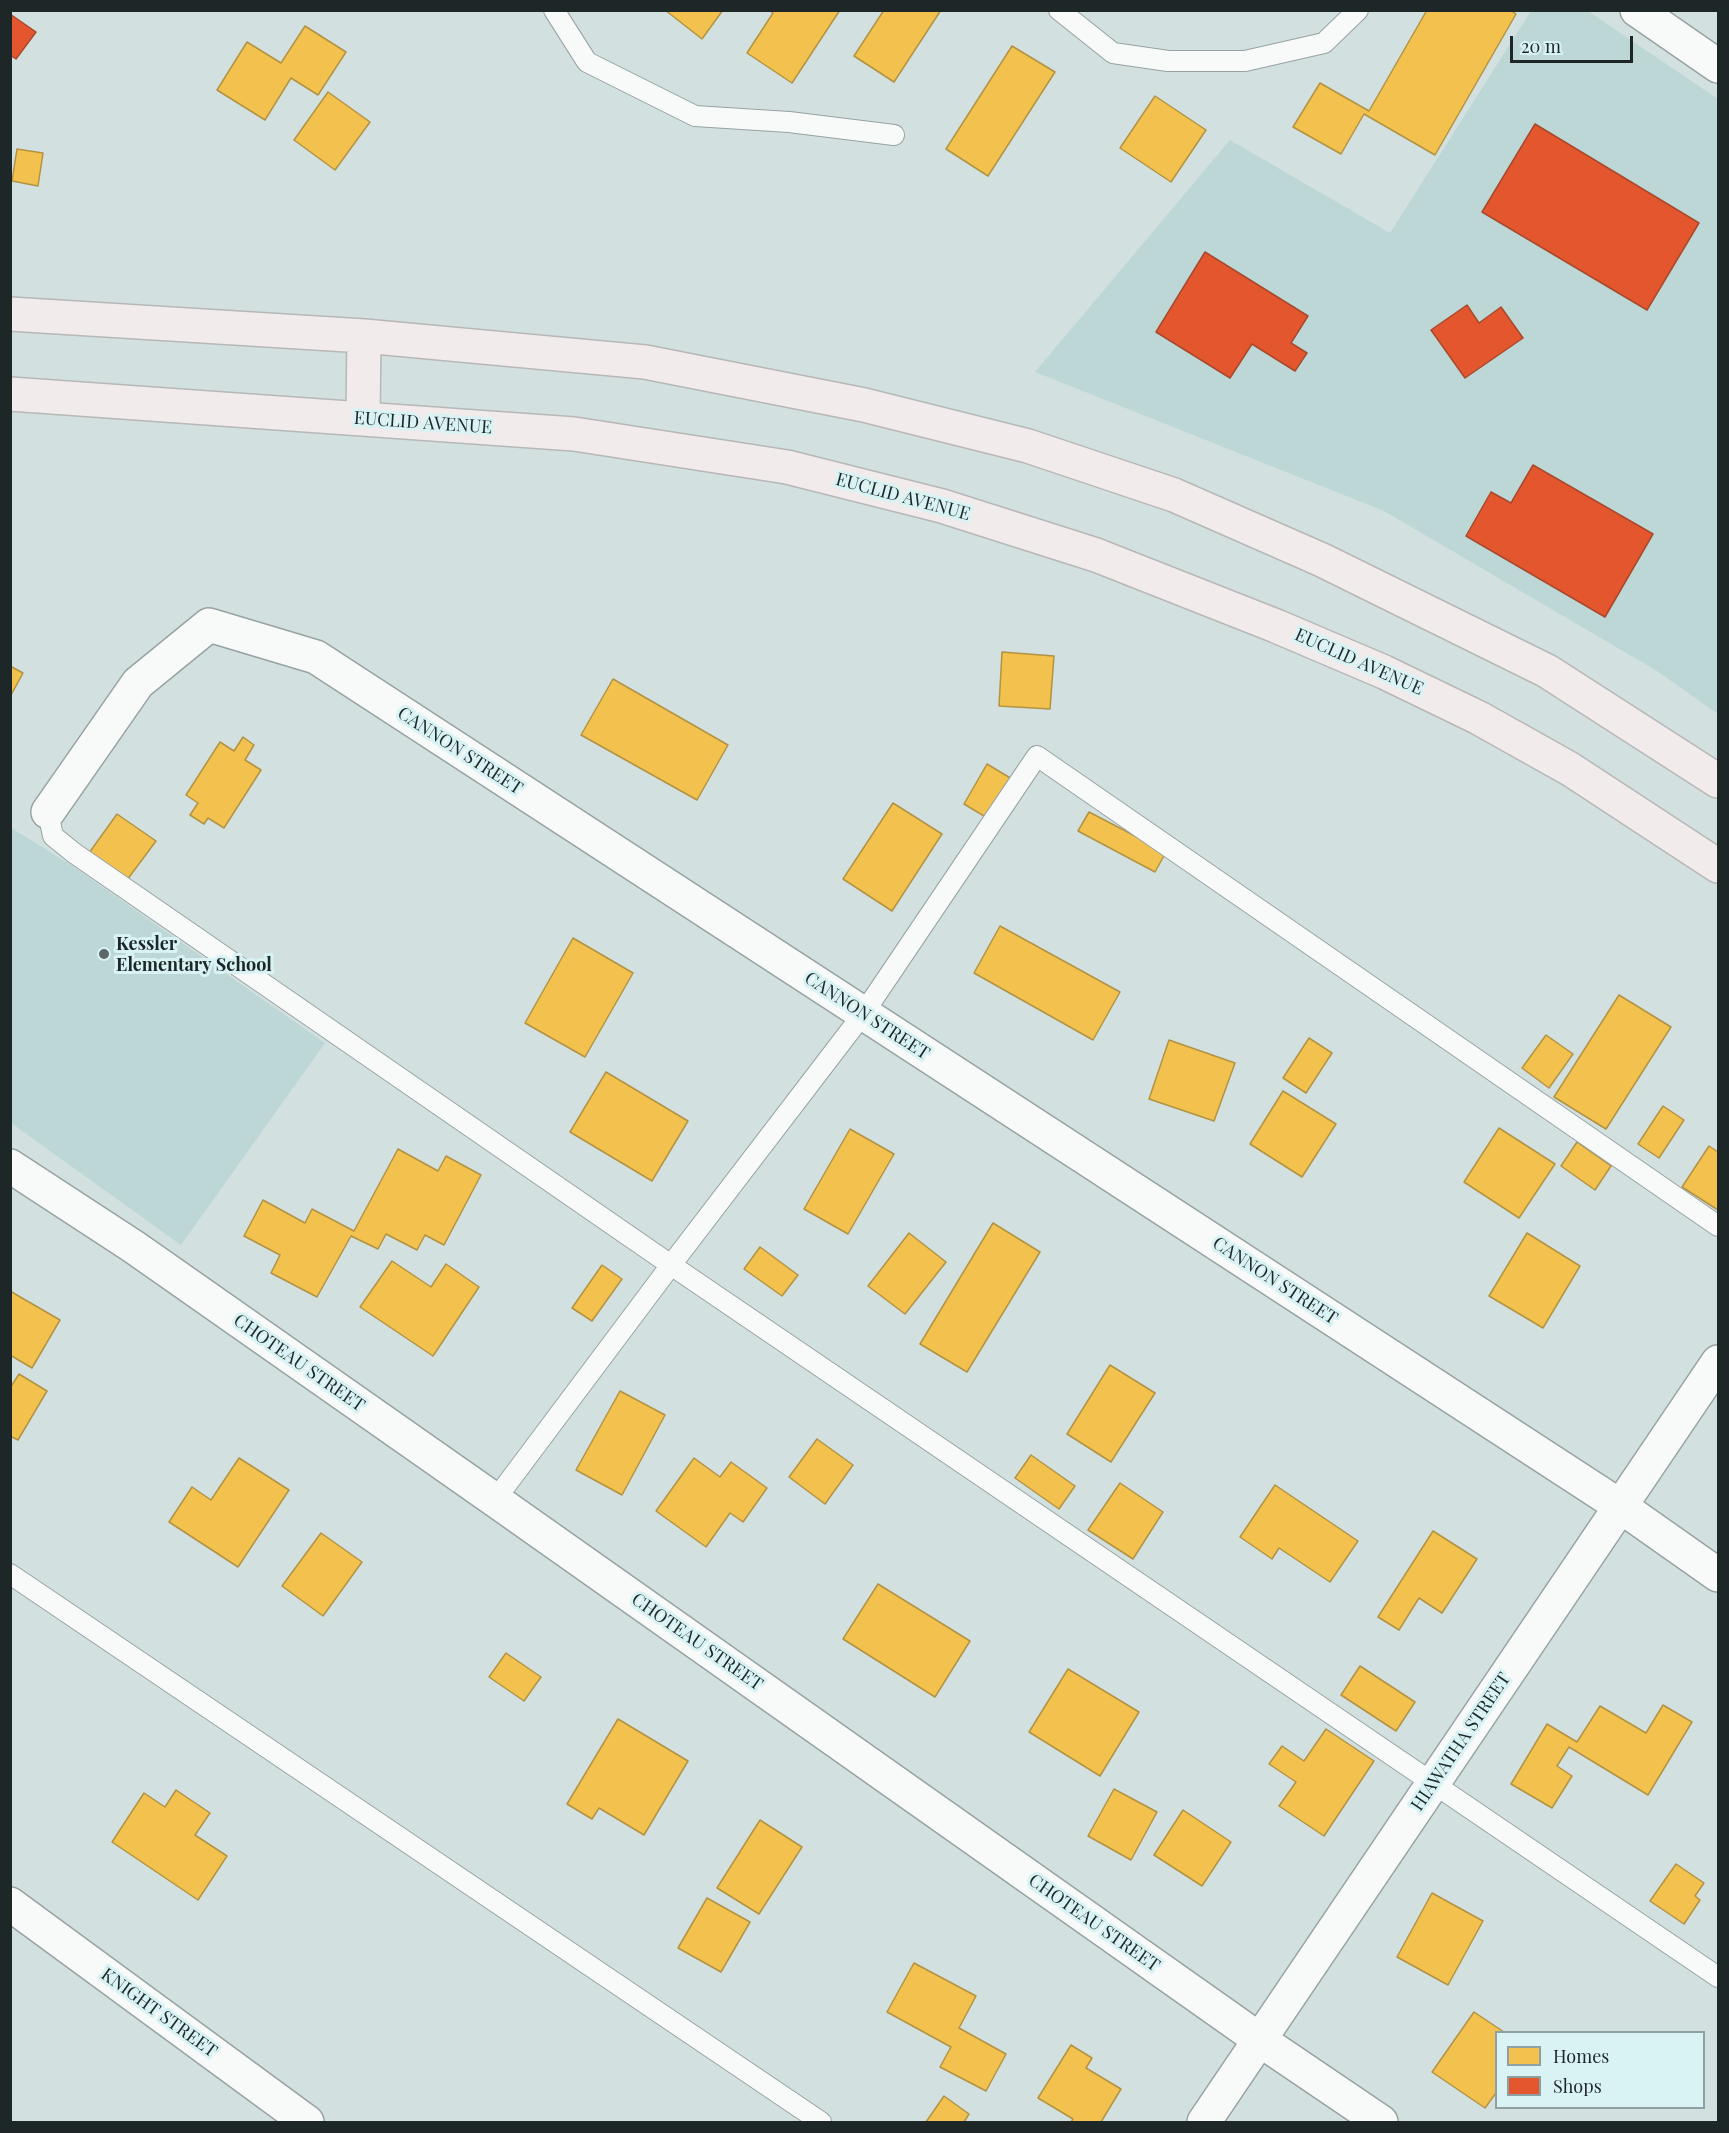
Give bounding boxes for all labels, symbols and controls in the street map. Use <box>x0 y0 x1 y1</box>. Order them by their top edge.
scale bar <box>1513 24 1636 62</box>
text: 20 m <box>1521 34 1561 58</box>
street label: EUCLID AVENUE <box>353 407 493 439</box>
street label: EUCLID AVENUE <box>833 469 973 525</box>
street label: EUCLID AVENUE <box>1291 624 1427 700</box>
street label: CANNON STREET <box>393 703 527 799</box>
place label: Kessler Elementary School <box>116 933 272 976</box>
marker: Kessler Elementary School <box>97 947 111 961</box>
street label: CANNON STREET <box>800 968 934 1064</box>
street label: CANNON STREET <box>1208 1233 1342 1329</box>
street label: CHOTEAU STREET <box>229 1310 369 1416</box>
street label: CHOTEAU STREET <box>627 1589 767 1695</box>
street label: HIAWATHA STREET <box>1407 1669 1515 1815</box>
street label: CHOTEAU STREET <box>1024 1870 1164 1976</box>
street label: KNIGHT STREET <box>97 1964 221 2062</box>
legend <box>1495 2031 1705 2109</box>
text: Homes <box>1553 2044 1609 2068</box>
text: Shops <box>1553 2074 1602 2098</box>

